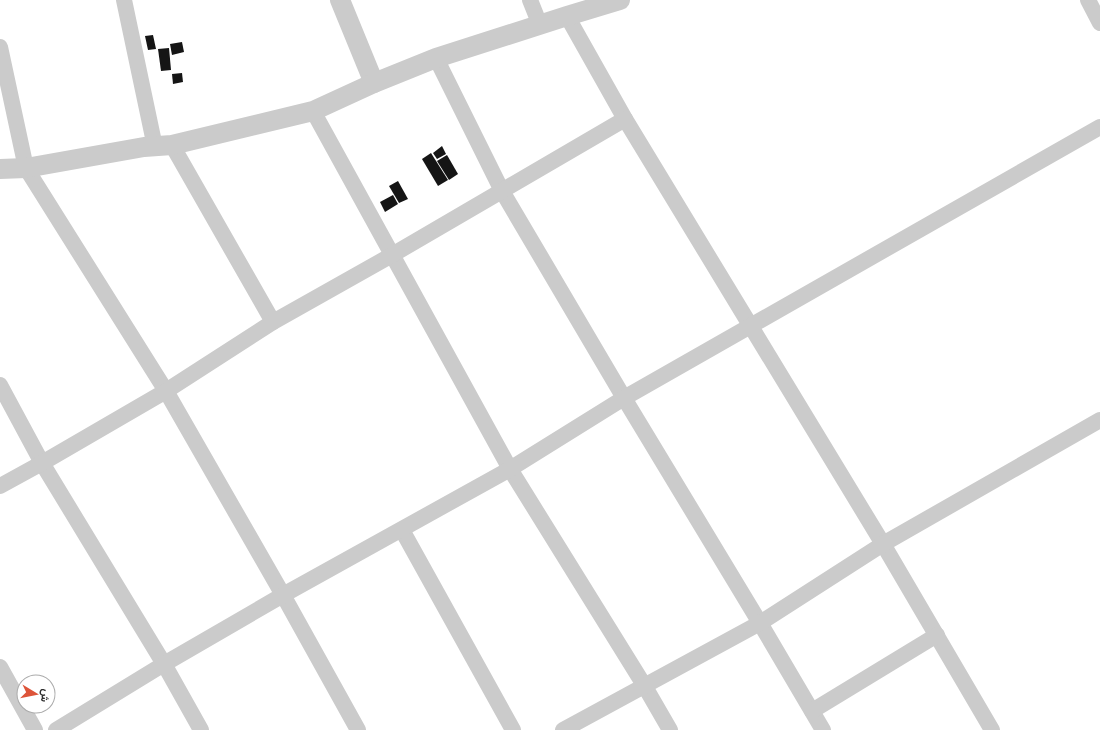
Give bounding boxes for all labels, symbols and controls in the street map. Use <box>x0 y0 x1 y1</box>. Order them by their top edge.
north arrow <box>16 674 56 714</box>
text: ش <box>38 688 53 703</box>

